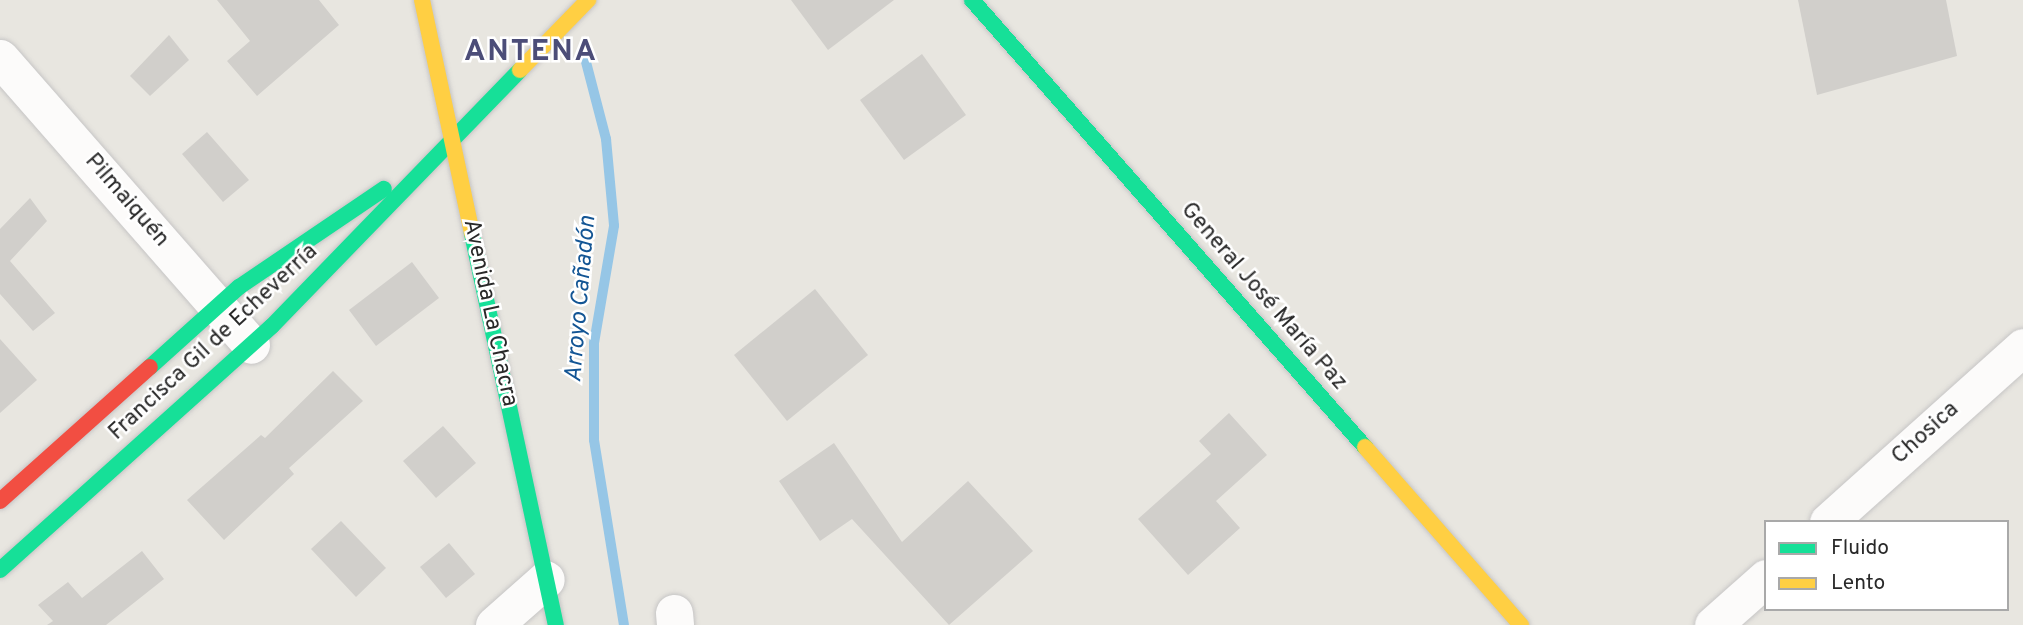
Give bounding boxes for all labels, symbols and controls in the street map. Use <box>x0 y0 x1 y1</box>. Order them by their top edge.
district label: ANTENA <box>465 35 597 71</box>
street label: Pilmaiquén <box>78 149 174 253</box>
street label: General José María Paz <box>1174 197 1352 397</box>
water label: Arroyo Cañadón <box>560 214 604 384</box>
street label: Avenida La Chacra <box>456 217 522 409</box>
street label: Francisca Gil de Echeverría <box>104 239 324 447</box>
street label: Chosica <box>1887 397 1965 471</box>
legend <box>1764 520 2009 611</box>
text: Fluido <box>1831 535 1889 562</box>
text: Lento <box>1831 570 1885 597</box>

